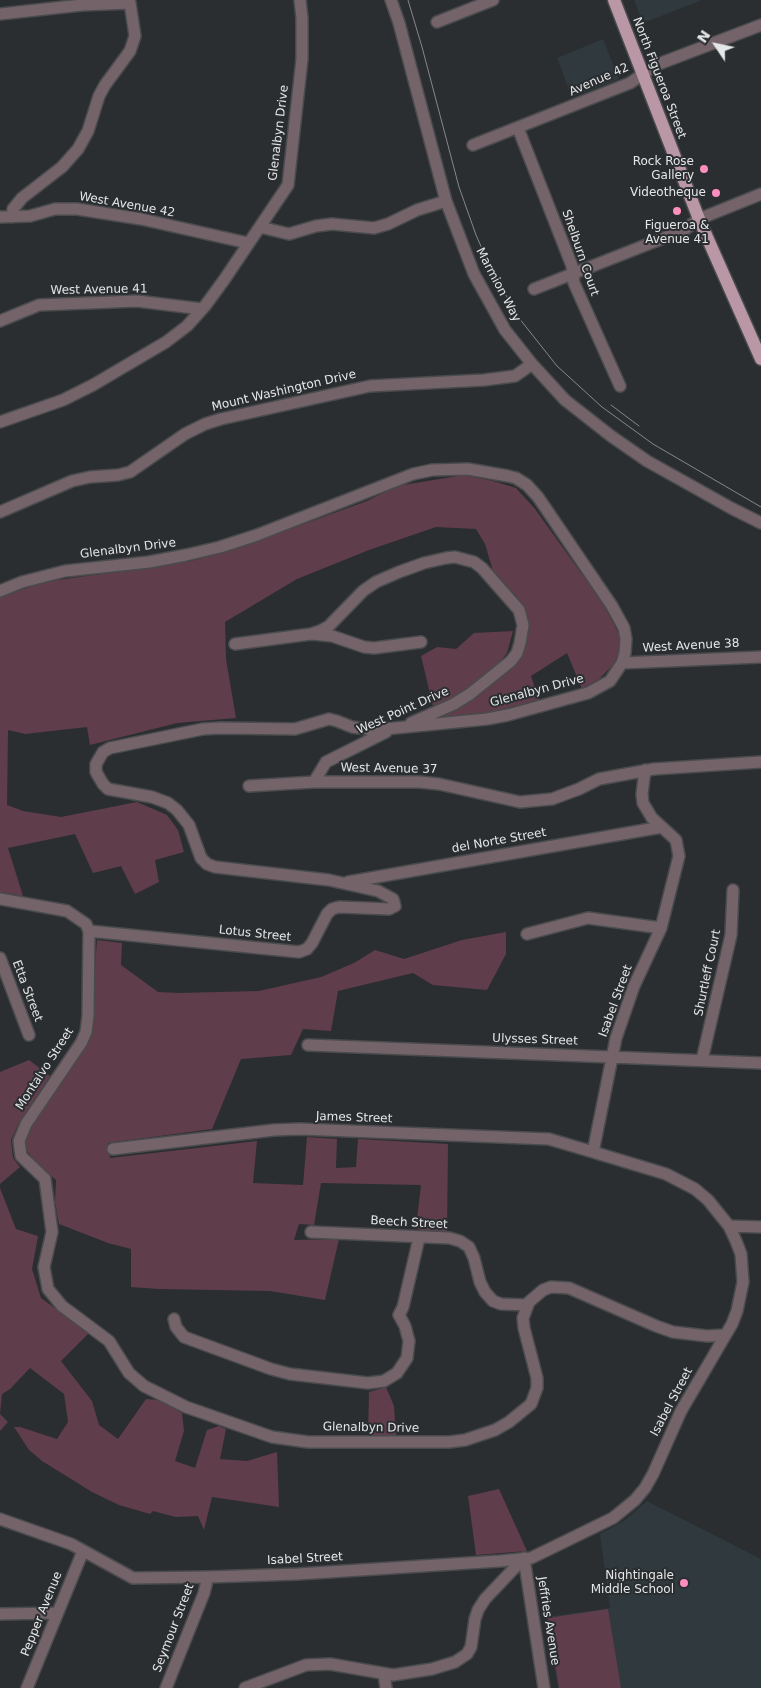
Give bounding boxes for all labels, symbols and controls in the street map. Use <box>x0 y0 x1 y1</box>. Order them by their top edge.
street label: North Figueroa Street <box>629 15 689 141</box>
north arrow <box>691 20 741 70</box>
text: N <box>694 27 713 46</box>
street label: Avenue 42 <box>567 60 631 100</box>
street label: Glenalbyn Drive <box>266 84 292 182</box>
place label: Rock Rose Gallery <box>633 155 694 183</box>
marker: Rock Rose Gallery <box>698 163 710 175</box>
place label: Videotheque <box>630 186 706 200</box>
marker: Videotheque <box>710 187 722 199</box>
street label: West Avenue 42 <box>78 189 176 221</box>
marker: Figueroa & Avenue 41 <box>671 205 683 217</box>
street label: Shelburn Court <box>558 208 602 298</box>
place label: Figueroa & Avenue 41 <box>645 219 709 247</box>
street label: Marmion Way <box>472 246 524 324</box>
street label: West Avenue 41 <box>50 282 148 298</box>
street label: Mount Washington Drive <box>210 367 358 415</box>
street label: Glenalbyn Drive <box>79 536 177 562</box>
street label: West Avenue 38 <box>642 636 740 656</box>
street label: Glenalbyn Drive <box>489 672 585 710</box>
street label: West Point Drive <box>355 684 451 738</box>
street label: West Avenue 37 <box>340 761 438 777</box>
street label: del Norte Street <box>451 826 547 856</box>
street label: Lotus Street <box>218 923 292 945</box>
street label: Shurtleff Court <box>692 928 724 1018</box>
street label: Etta Street <box>9 958 45 1024</box>
street label: Isabel Street <box>596 963 636 1039</box>
street label: Montalvo Street <box>13 1025 77 1113</box>
street label: Ulysses Street <box>492 1031 578 1049</box>
street label: James Street <box>316 1109 392 1127</box>
street label: Beech Street <box>370 1214 448 1232</box>
street label: Isabel Street <box>648 1365 696 1439</box>
street label: Glenalbyn Drive <box>323 1420 419 1436</box>
street label: Isabel Street <box>267 1550 343 1568</box>
place label: Nightingale Middle School <box>591 1569 674 1597</box>
street label: Pepper Avenue <box>18 1570 66 1658</box>
street label: Jeffries Avenue <box>534 1576 562 1666</box>
marker: Nightingale Middle School <box>678 1577 690 1589</box>
street label: Seymour Street <box>150 1582 198 1674</box>

